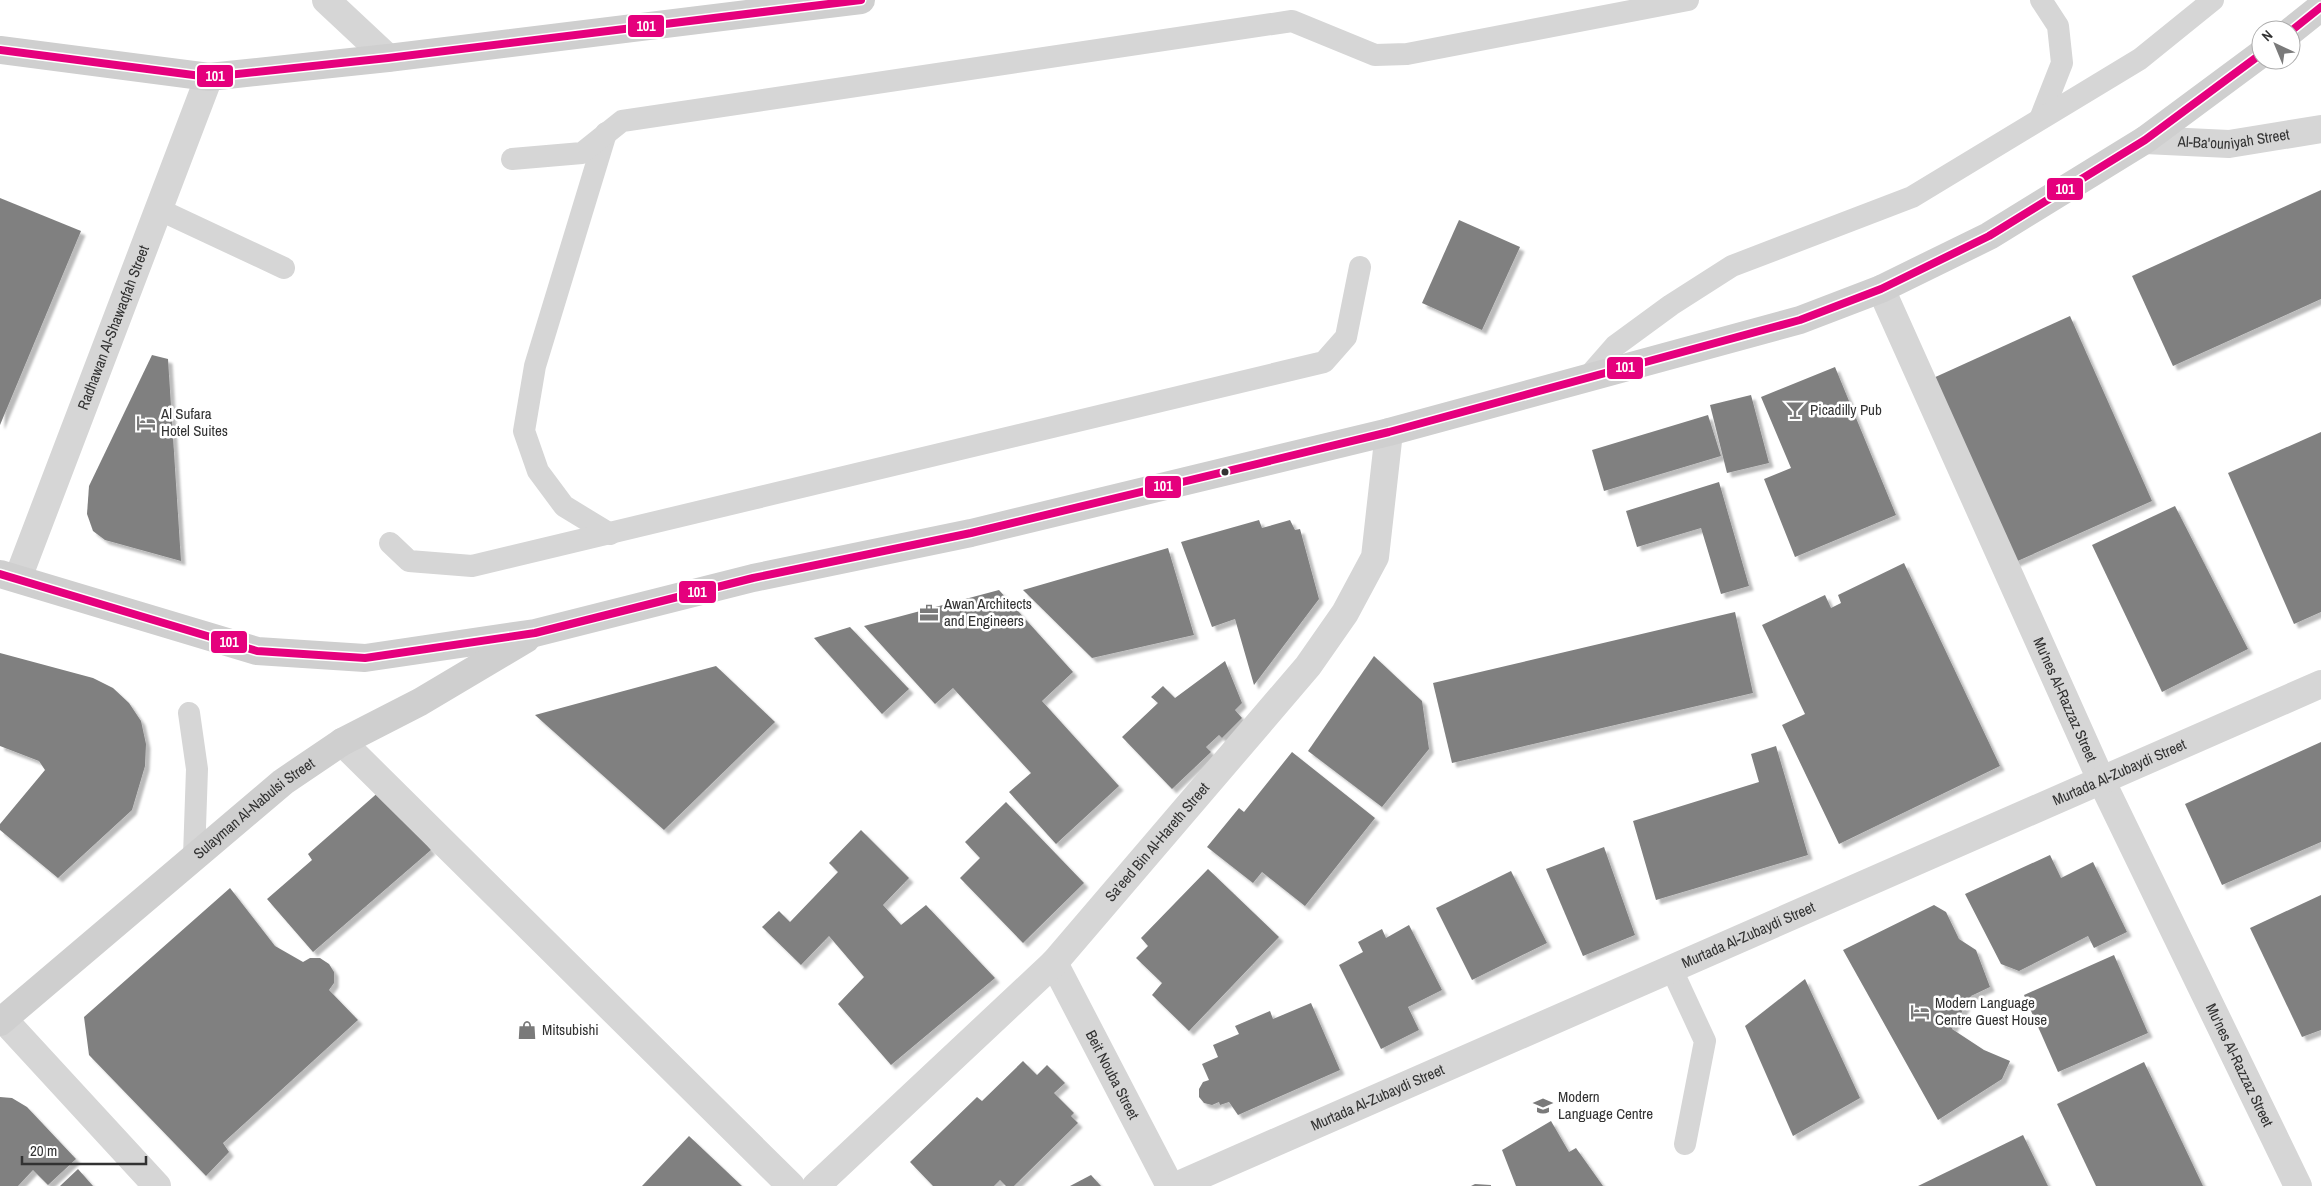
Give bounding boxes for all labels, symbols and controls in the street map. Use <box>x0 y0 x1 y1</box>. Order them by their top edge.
line badge: 101 <box>627 14 665 38</box>
text: 101 <box>636 17 656 35</box>
north arrow <box>2251 20 2301 70</box>
text: N <box>2258 26 2276 45</box>
line badge: 101 <box>196 64 234 88</box>
text: 101 <box>205 67 225 85</box>
street label: Al-Ba'ouniyah Street <box>2176 123 2292 154</box>
line badge: 101 <box>2046 177 2084 201</box>
text: 101 <box>2055 180 2075 198</box>
street label: Radhawan Al-Shawaqfah Street <box>72 242 154 413</box>
line badge: 101 <box>1606 356 1644 380</box>
text: 101 <box>1615 358 1635 376</box>
bar icon: Picadilly Pub <box>1784 399 1806 421</box>
place label: Picadilly Pub <box>1810 399 1882 420</box>
place label: Al Sufara Hotel Suites <box>160 403 228 441</box>
hotel icon: Al Sufara Hotel Suites <box>135 412 157 434</box>
unlabelled marker <box>1220 467 1230 477</box>
line badge: 101 <box>1144 475 1182 499</box>
text: 101 <box>1153 477 1173 495</box>
line badge: 101 <box>678 580 717 604</box>
text: 101 <box>687 583 707 601</box>
place label: Awan Architects and Engineers <box>943 593 1032 631</box>
office icon: Awan Architects and Engineers <box>918 602 940 624</box>
line badge: 101 <box>210 630 248 654</box>
text: 101 <box>219 633 239 651</box>
street label: Mu'nes Al-Razzaz Street <box>2028 634 2103 766</box>
street label: Murtada Al-Zubaydi Street <box>2049 733 2190 810</box>
street label: Sulayman Al-Nabulsi Street <box>189 752 319 864</box>
street label: Sa'eed Bin Al-Hareth Street <box>1100 777 1214 906</box>
street label: Murtada Al-Zubaydi Street <box>1678 896 1819 973</box>
place label: Modern Language Centre Guest House <box>1935 992 2047 1030</box>
street label: Mu'nes Al-Razzaz Street <box>2201 1000 2279 1131</box>
hotel icon: Modern Language Centre Guest House <box>1909 1001 1931 1023</box>
shop icon: Mitsubishi <box>516 1019 538 1041</box>
place label: Mitsubishi <box>542 1019 599 1040</box>
street label: Beit Nouba Street <box>1081 1026 1145 1123</box>
street label: Murtada Al-Zubaydi Street <box>1307 1059 1448 1136</box>
place label: Modern Language Centre <box>1558 1086 1653 1124</box>
school or university icon: Modern Language Centre <box>1532 1095 1554 1117</box>
scale bar <box>22 1134 146 1166</box>
text: 20 m <box>30 1140 57 1161</box>

